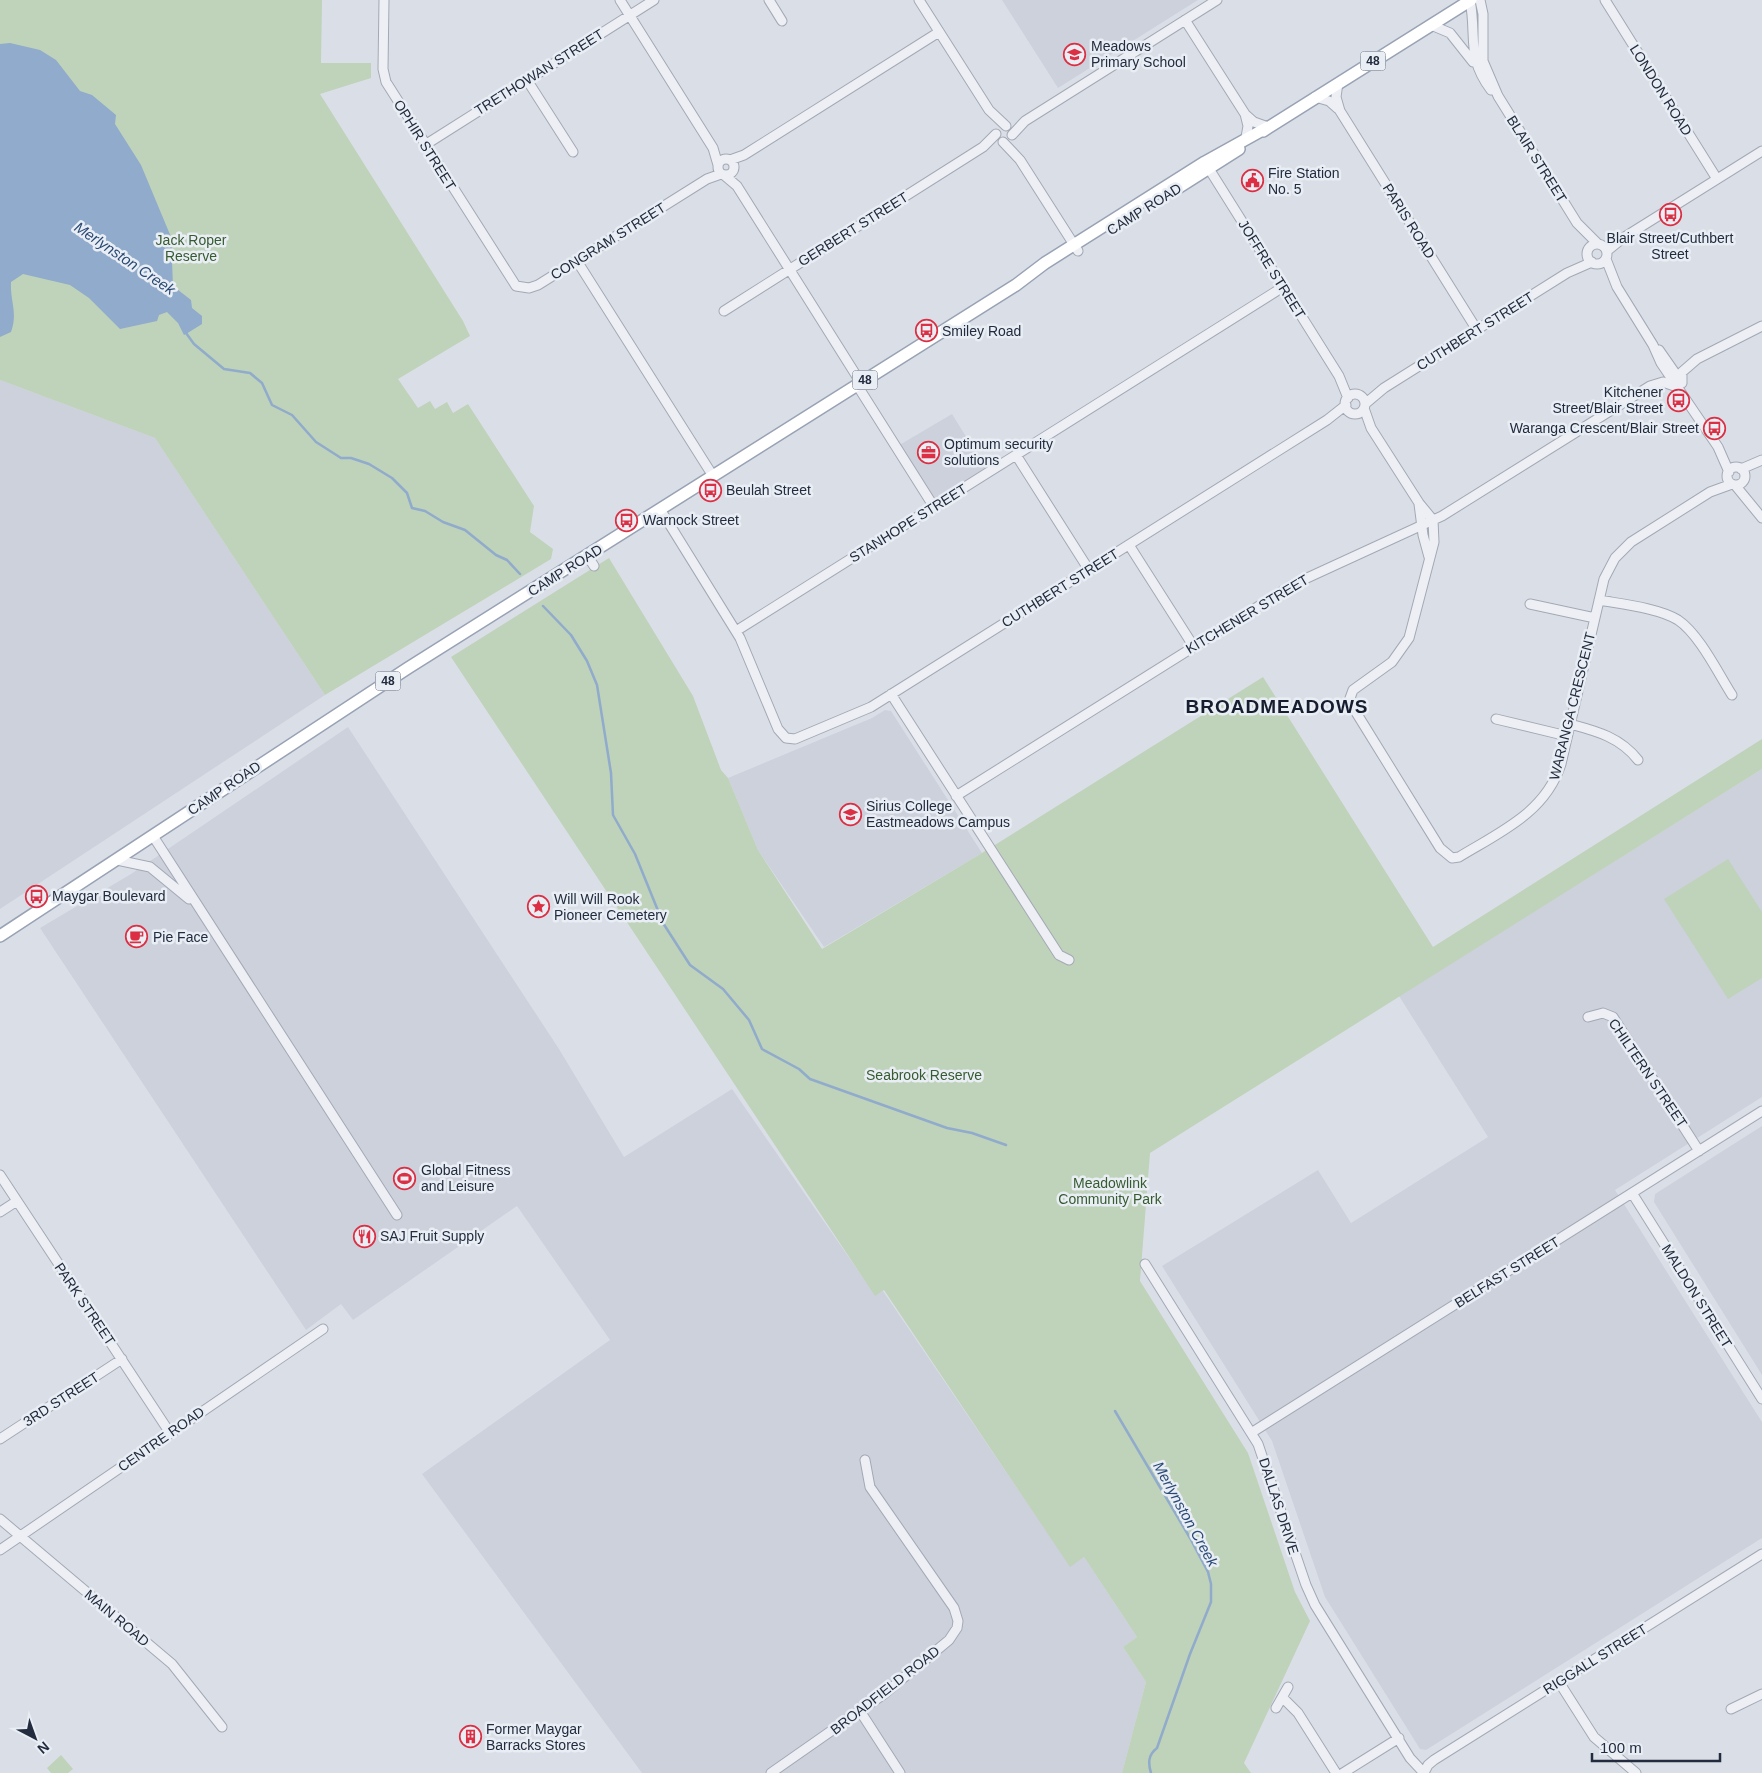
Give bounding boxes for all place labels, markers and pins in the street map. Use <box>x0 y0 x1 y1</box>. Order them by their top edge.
place label: Meadows Primary School <box>1091 38 1186 70</box>
school or university icon: Meadows Primary School <box>1063 42 1087 66</box>
place label: Fire Station No. 5 <box>1268 165 1340 197</box>
public building icon: Fire Station No. 5 <box>1240 169 1264 193</box>
bus stop icon: Blair Street/Cuthbert Street <box>1658 203 1682 227</box>
place label: Blair Street/Cuthbert Street <box>1607 230 1734 262</box>
bus stop icon: Smiley Road <box>914 319 938 343</box>
place label: Smiley Road <box>942 323 1021 339</box>
place label: Kitchener Street/Blair Street <box>1553 384 1663 416</box>
bus stop icon: Kitchener Street/Blair Street <box>1667 388 1691 412</box>
bus stop icon: Waranga Crescent/Blair Street <box>1703 416 1727 440</box>
place label: Waranga Crescent/Blair Street <box>1510 420 1699 436</box>
place label: Optimum security solutions <box>944 436 1053 468</box>
office icon: Optimum security solutions <box>916 440 940 464</box>
bus stop icon: Beulah Street <box>698 478 722 502</box>
place label: Beulah Street <box>726 482 811 498</box>
bus stop icon: Warnock Street <box>615 508 639 532</box>
place label: Warnock Street <box>643 512 739 528</box>
place label: Sirius College Eastmeadows Campus <box>866 798 1010 830</box>
school or university icon: Sirius College Eastmeadows Campus <box>838 802 862 826</box>
bus stop icon: Maygar Boulevard <box>24 884 48 908</box>
place label: Maygar Boulevard <box>52 888 166 904</box>
place label: Will Will Rook Pioneer Cemetery <box>554 891 667 923</box>
place icon: Will Will Rook Pioneer Cemetery <box>526 895 550 919</box>
cafe icon: Pie Face <box>125 925 149 949</box>
place label: Pie Face <box>153 929 208 945</box>
place label: Global Fitness and Leisure <box>421 1162 510 1194</box>
sports icon: Global Fitness and Leisure <box>393 1166 417 1190</box>
restaurant icon: SAJ Fruit Supply <box>352 1224 376 1248</box>
place label: SAJ Fruit Supply <box>380 1228 484 1244</box>
place label: Former Maygar Barracks Stores <box>486 1721 586 1753</box>
building icon: Former Maygar Barracks Stores <box>458 1725 482 1749</box>

